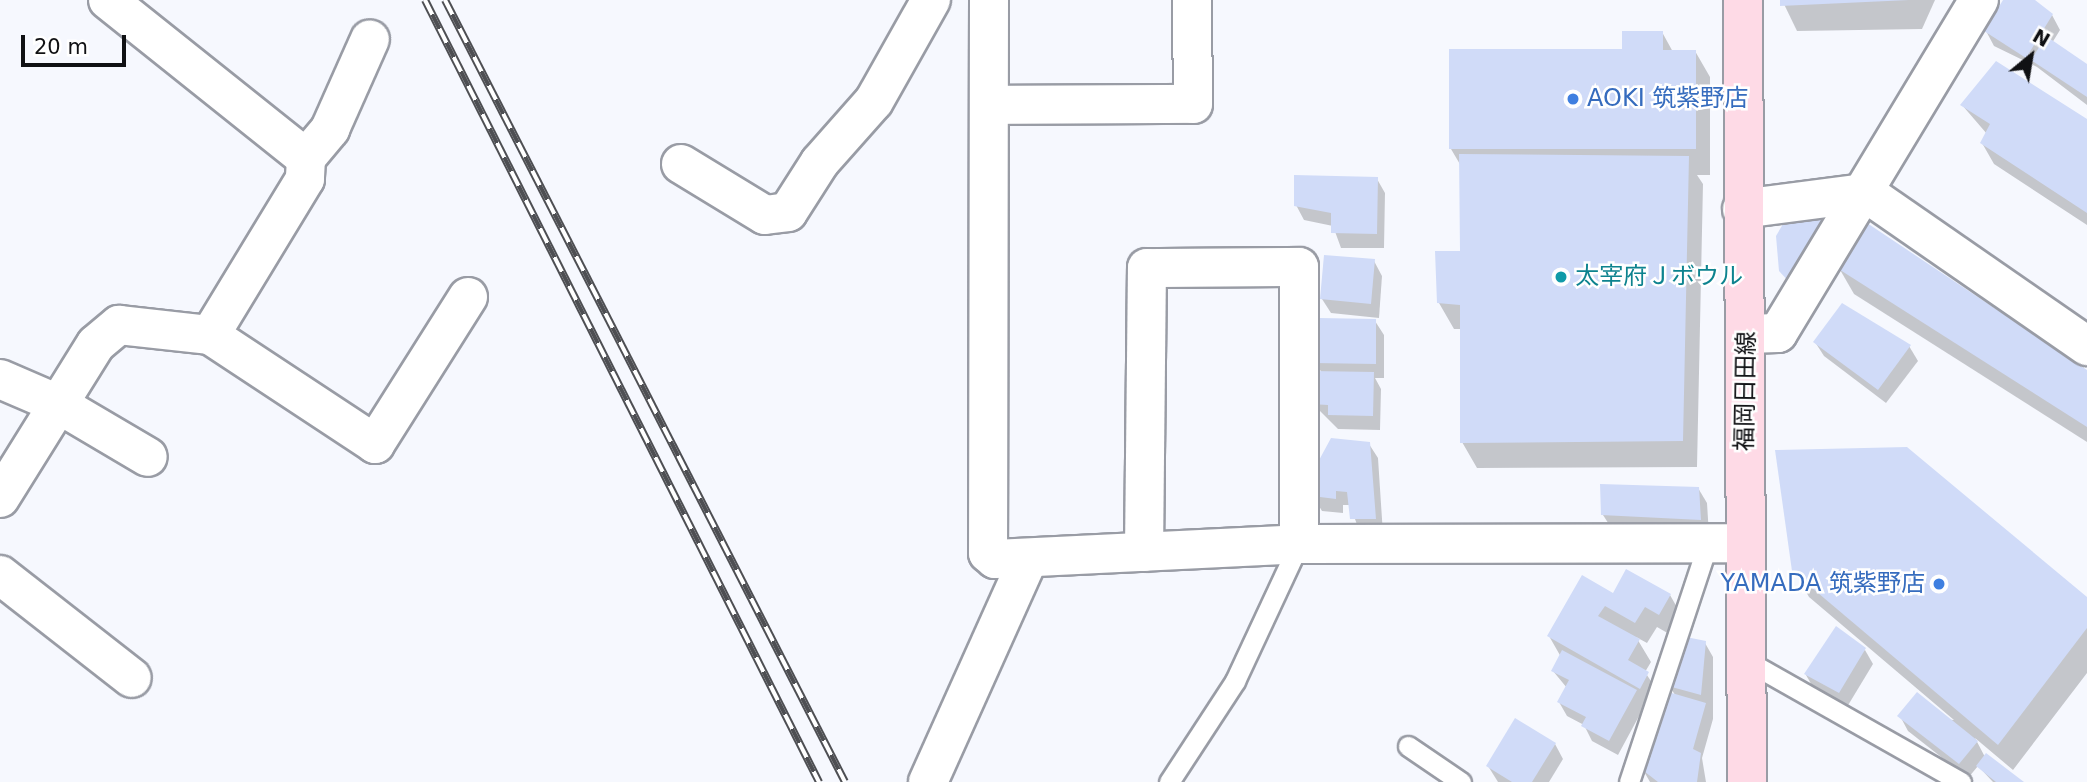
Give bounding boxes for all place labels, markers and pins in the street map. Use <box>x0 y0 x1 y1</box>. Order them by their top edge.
place label: AOKI 筑紫野店 <box>1587 85 1748 113</box>
marker: AOKI 筑紫野店 <box>1565 91 1581 107</box>
place label: 太宰府Ｊボウル <box>1575 263 1743 291</box>
marker: 太宰府Ｊボウル <box>1553 269 1569 285</box>
place label: YAMADA 筑紫野店 <box>1721 570 1925 598</box>
marker: YAMADA 筑紫野店 <box>1931 576 1947 592</box>

